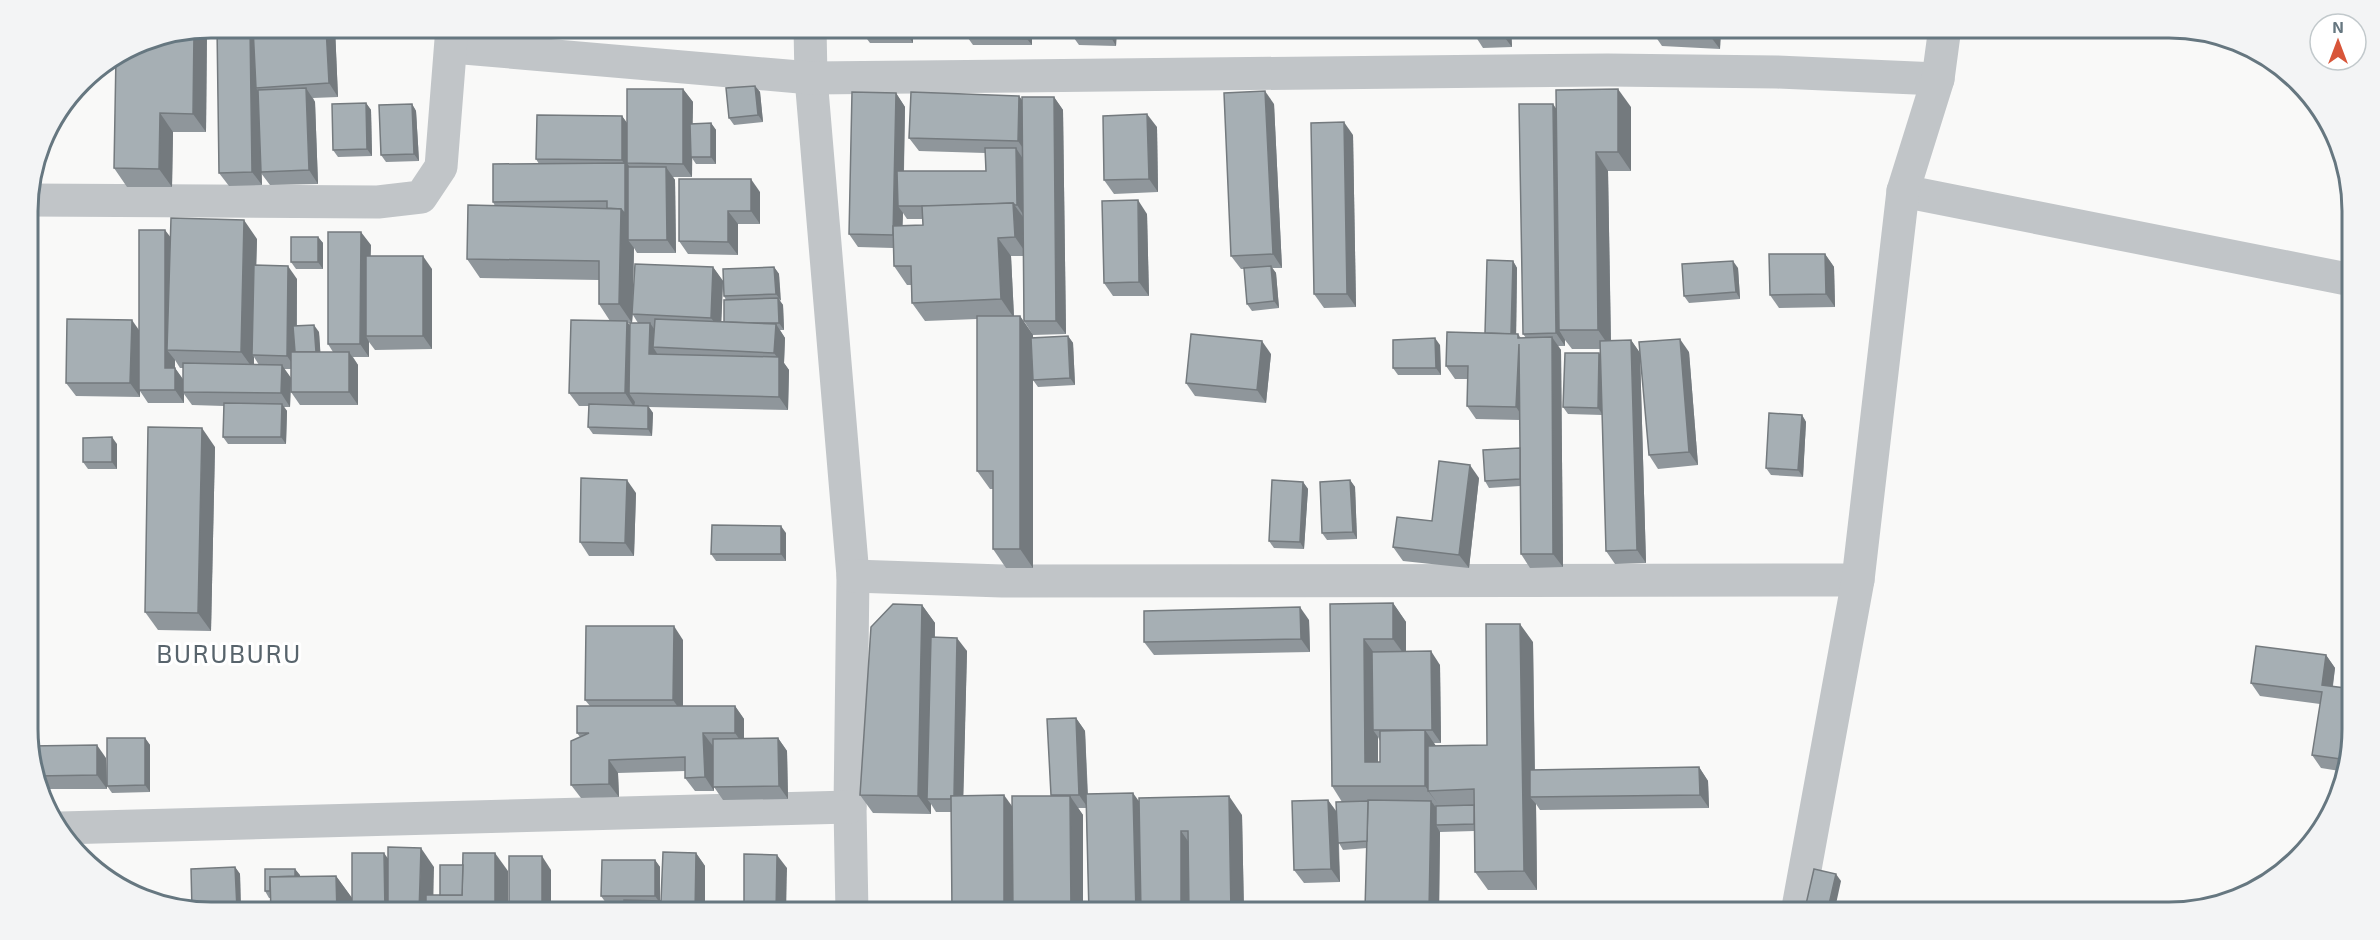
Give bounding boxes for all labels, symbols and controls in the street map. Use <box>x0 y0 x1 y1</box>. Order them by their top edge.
north arrow <box>2308 12 2368 72</box>
text: N <box>2332 17 2344 36</box>
district label: BURUBURU <box>156 637 302 668</box>

